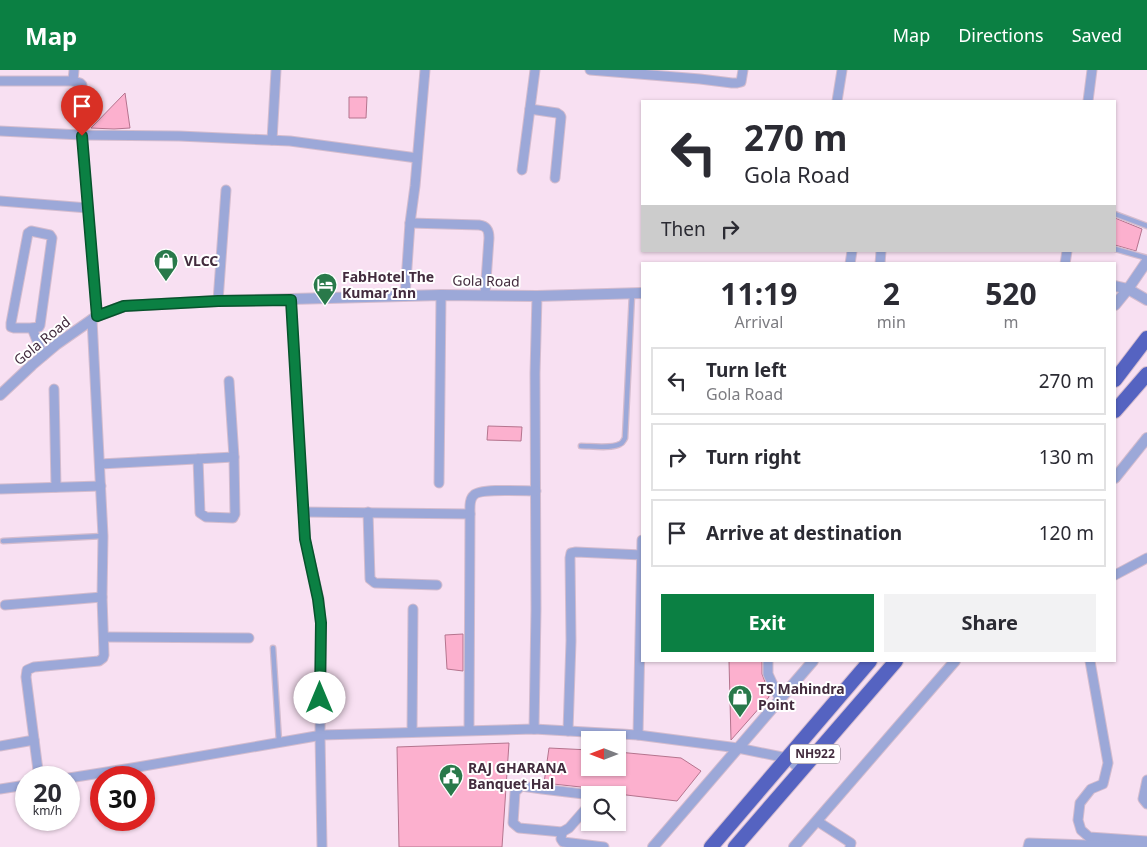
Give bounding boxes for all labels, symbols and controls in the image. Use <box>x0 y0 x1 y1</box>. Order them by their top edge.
text: Map <box>25 19 77 52</box>
text: Map <box>893 23 930 47</box>
text: Directions <box>958 23 1044 47</box>
text: Saved <box>1072 23 1122 47</box>
pin <box>61 85 103 136</box>
icon: arrive <box>68 92 96 120</box>
text: 270 m <box>744 114 847 161</box>
icon: left <box>661 120 726 185</box>
text: Gola Road <box>744 159 850 189</box>
icon: right <box>716 215 744 243</box>
text: Then <box>661 216 706 242</box>
shop icon: VLCC <box>153 248 179 282</box>
place label: VLCC <box>184 251 218 270</box>
place label: FabHotel The Kumar Inn <box>342 267 434 302</box>
street label: Gola Road <box>452 270 520 291</box>
hotel icon: FabHotel The Kumar Inn <box>312 272 338 306</box>
text: 11:19 <box>720 273 797 314</box>
text: 2 <box>883 273 900 314</box>
text: 520 <box>985 273 1037 314</box>
text: Arrival <box>734 311 783 333</box>
text: min <box>877 311 906 333</box>
text: m <box>1003 311 1018 333</box>
street label: Gola Road <box>10 312 74 369</box>
text: Turn left <box>706 357 787 383</box>
icon: left <box>663 367 691 395</box>
text: 270 m <box>1039 368 1094 394</box>
text: Gola Road <box>706 383 783 405</box>
icon: right <box>663 443 691 471</box>
text: Turn right <box>706 444 801 470</box>
text: 130 m <box>1039 444 1094 470</box>
icon: arrive <box>663 519 691 547</box>
text: Arrive at destination <box>706 520 902 546</box>
text: 120 m <box>1039 520 1094 546</box>
button: Exit <box>661 594 874 652</box>
button: Share <box>884 594 1096 652</box>
position arrow <box>293 671 345 723</box>
place label: TS Mahindra Point <box>758 679 845 714</box>
shop icon: TS Mahindra Point <box>727 684 753 718</box>
north arrow <box>581 731 626 776</box>
map controls <box>581 731 626 831</box>
road number: NH922 <box>790 744 840 764</box>
place label: RAJ GHARANA Banquet Hal <box>468 758 567 793</box>
public building icon: RAJ GHARANA Banquet Hal <box>438 763 464 797</box>
speed limit sign: 30 <box>90 766 155 831</box>
text: 20 <box>33 775 62 809</box>
button: search <box>581 786 626 831</box>
text: km/h <box>33 802 62 819</box>

